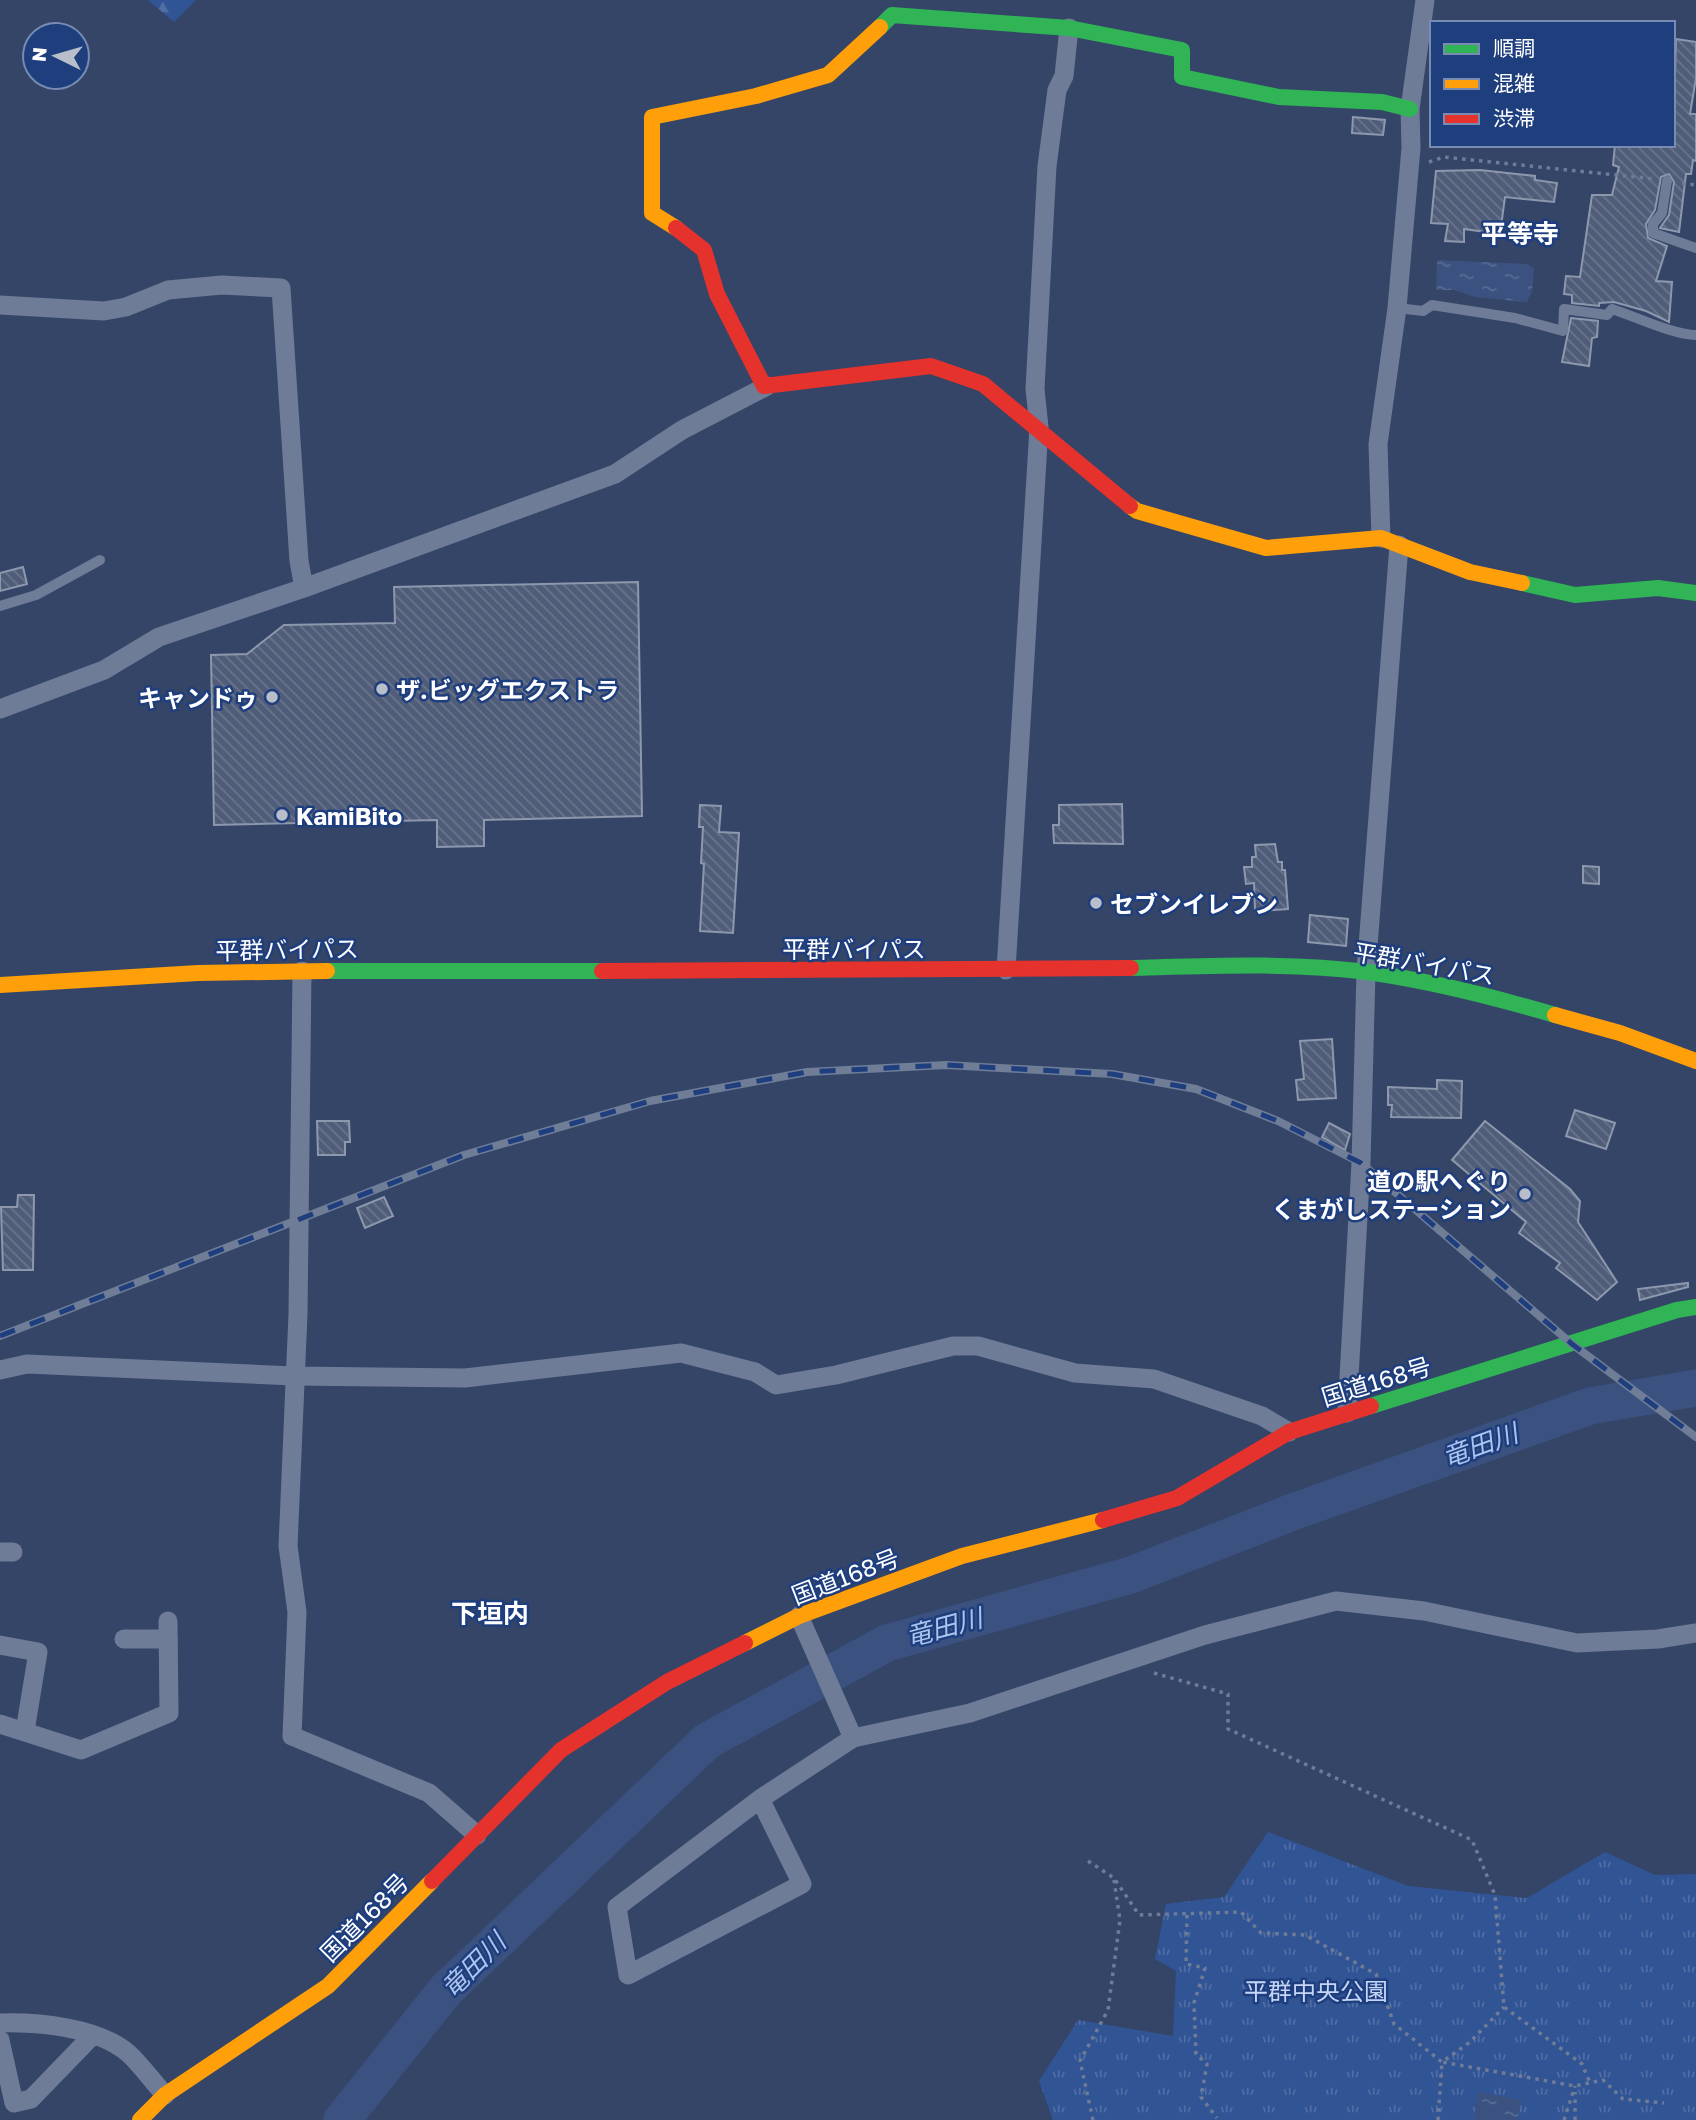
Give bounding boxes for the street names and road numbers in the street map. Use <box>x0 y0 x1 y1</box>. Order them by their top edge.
street label: 平群バイパス <box>215 933 359 965</box>
street label: 平群バイパス <box>782 934 926 963</box>
street label: 平群バイパス <box>1351 936 1497 990</box>
street label: 国道168号 <box>1318 1351 1434 1411</box>
street label: 国道168号 <box>787 1542 903 1610</box>
street label: 国道168号 <box>314 1867 414 1967</box>

